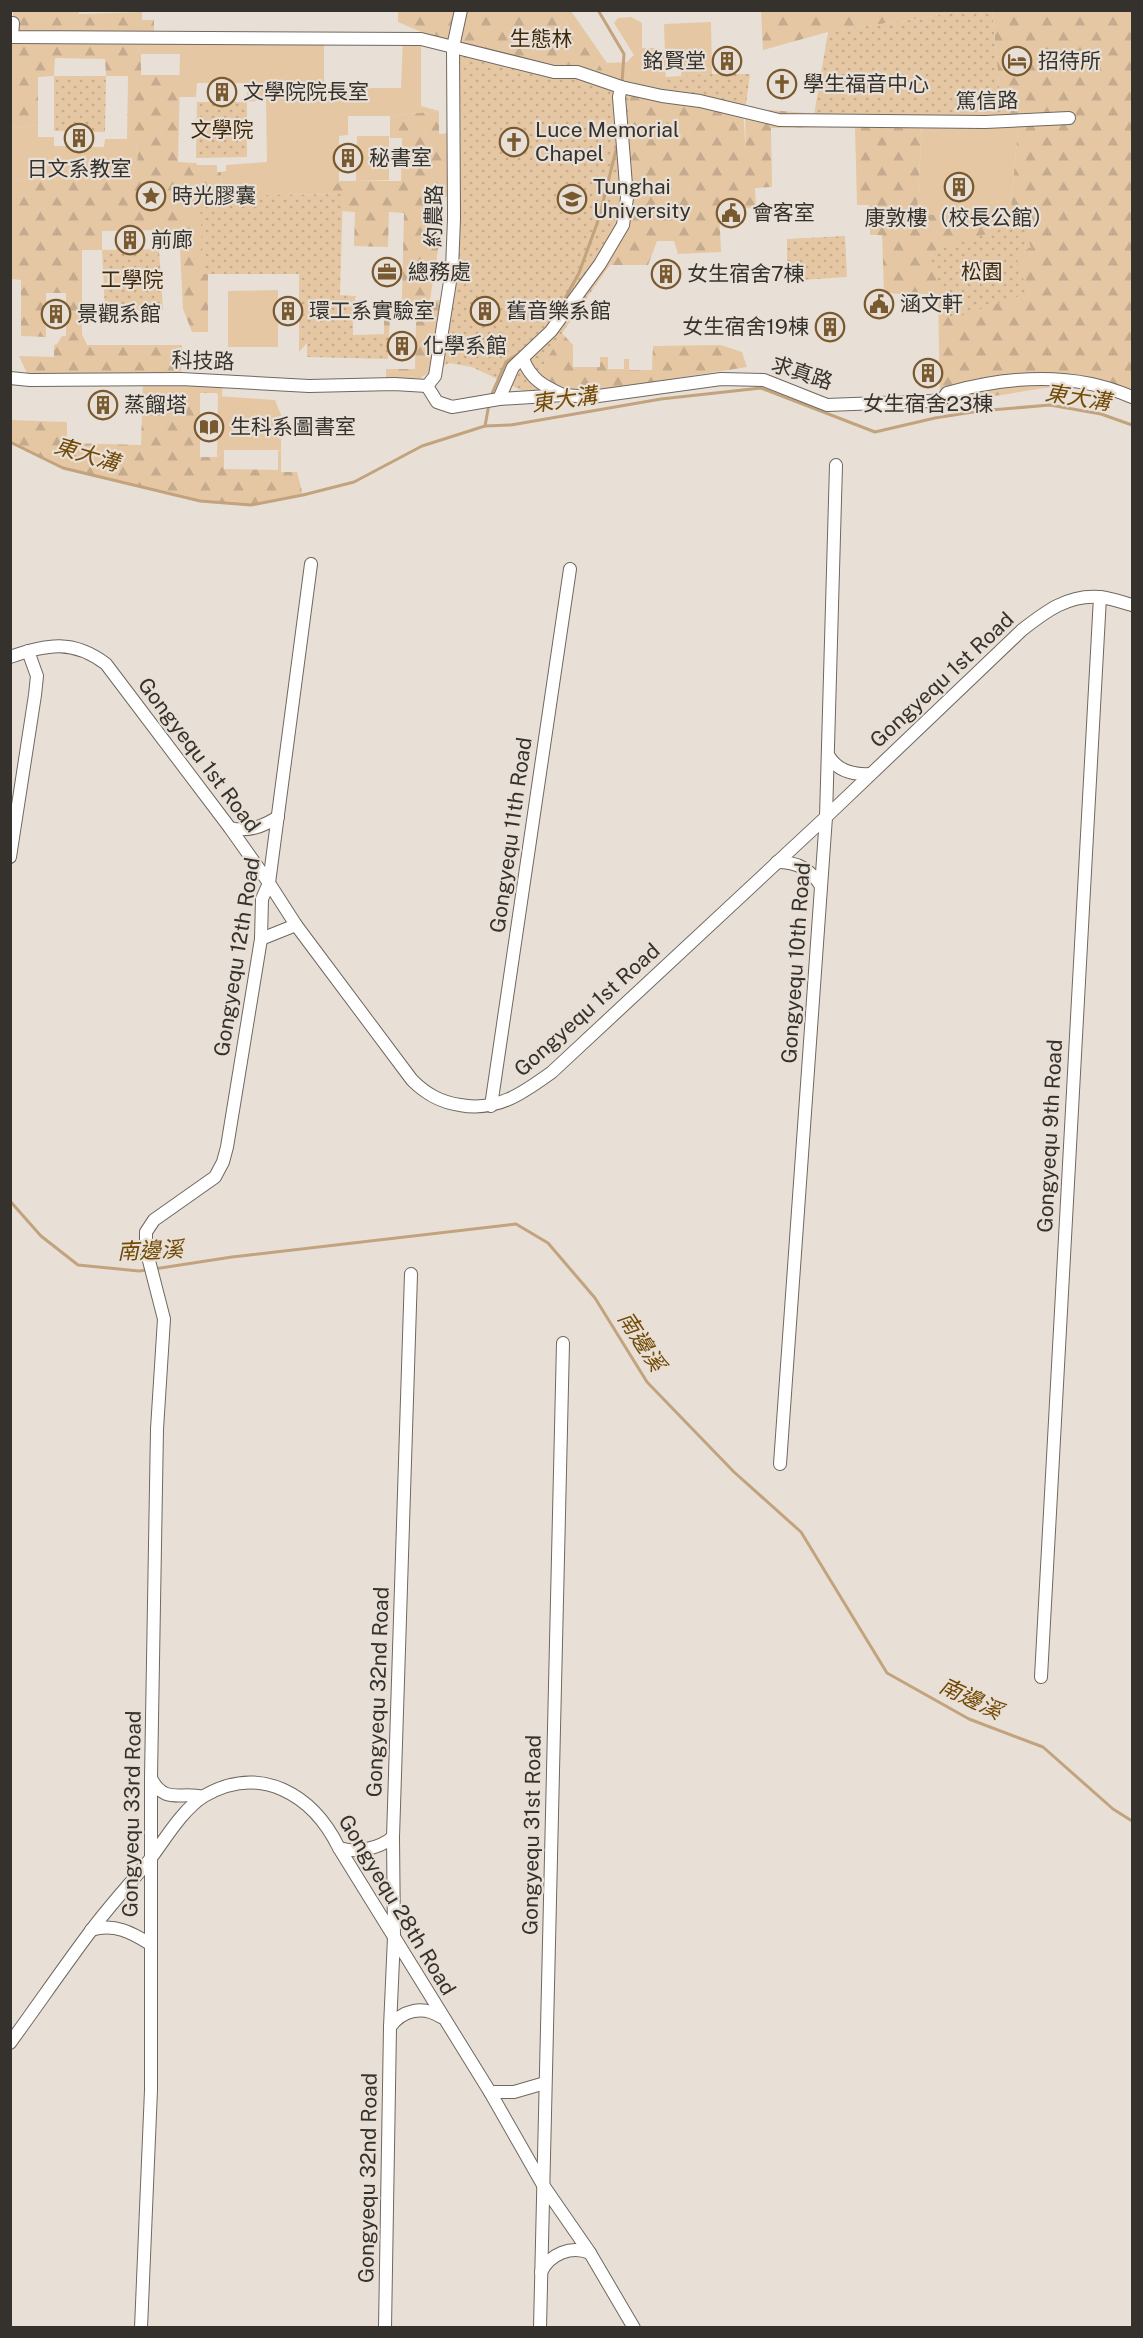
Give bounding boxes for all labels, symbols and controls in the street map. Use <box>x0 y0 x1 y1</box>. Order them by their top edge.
park label: 生態林 <box>510 26 573 51</box>
building icon: 銘賢堂 <box>711 45 743 77</box>
hotel icon: 招待所 <box>1001 45 1033 77</box>
place label: 銘賢堂 <box>643 48 706 73</box>
place label: 招待所 <box>1038 48 1101 73</box>
church icon: 學生福音中心 <box>766 68 798 100</box>
place label: 學生福音中心 <box>803 71 929 96</box>
building icon: 文學院院長室 <box>206 76 238 108</box>
place label: 文學院院長室 <box>243 79 369 104</box>
street label: 篤信路 <box>955 87 1019 114</box>
park label: 文學院 <box>191 117 254 142</box>
place label: Luce Memorial Chapel <box>535 117 679 166</box>
building icon: 日文系教室 <box>63 122 95 154</box>
church icon: Luce Memorial Chapel <box>498 126 530 158</box>
building icon: 秘書室 <box>332 142 364 174</box>
place label: 秘書室 <box>369 145 432 170</box>
place label: 日文系教室 <box>27 156 132 181</box>
building icon: 康敦樓（校長公館） <box>943 171 975 203</box>
place label: Tunghai University <box>593 174 691 223</box>
place icon: 時光膠囊 <box>135 180 167 212</box>
place label: 時光膠囊 <box>172 183 256 208</box>
school or university icon: Tunghai University <box>556 183 588 215</box>
street label: 約農路 <box>420 184 447 248</box>
public building icon: 會客室 <box>715 197 747 229</box>
place label: 會客室 <box>752 200 815 225</box>
place label: 康敦樓（校長公館） <box>865 205 1054 230</box>
building icon: 前廊 <box>114 224 146 256</box>
place label: 前廊 <box>151 227 193 252</box>
office icon: 總務處 <box>371 256 403 288</box>
building icon: 女生宿舍7棟 <box>650 258 682 290</box>
place label: 總務處 <box>408 259 471 284</box>
park label: 松園 <box>961 259 1003 284</box>
place label: 女生宿舍7棟 <box>687 261 805 286</box>
park label: 工學院 <box>101 267 164 292</box>
public building icon: 涵文軒 <box>863 288 895 320</box>
place label: 涵文軒 <box>900 291 963 316</box>
building icon: 環工系實驗室 <box>272 295 304 327</box>
building icon: 舊音樂系館 <box>469 295 501 327</box>
building icon: 景觀系館 <box>40 298 72 330</box>
place label: 環工系實驗室 <box>309 298 435 323</box>
place label: 舊音樂系館 <box>506 298 611 323</box>
place label: 景觀系館 <box>77 301 161 326</box>
building icon: 女生宿舍19棟 <box>814 311 846 343</box>
place label: 女生宿舍19棟 <box>682 314 809 339</box>
building icon: 化學系館 <box>386 330 418 362</box>
place label: 化學系館 <box>423 333 507 358</box>
street label: 科技路 <box>171 347 235 374</box>
street label: 求真路 <box>768 351 836 394</box>
building icon: 女生宿舍23棟 <box>912 357 944 389</box>
water label: 東大溝 <box>1043 379 1116 415</box>
water label: 東大溝 <box>530 381 601 416</box>
building icon: 蒸餾塔 <box>87 389 119 421</box>
place label: 女生宿舍23棟 <box>863 391 993 416</box>
place label: 蒸餾塔 <box>124 392 187 417</box>
library icon: 生科系圖書室 <box>193 411 225 443</box>
place label: 生科系圖書室 <box>230 414 356 439</box>
water label: 東大溝 <box>52 432 125 477</box>
street label: Gongyequ 1st Road <box>865 607 1019 753</box>
street label: Gongyequ 1st Road <box>133 672 266 837</box>
street label: Gongyequ 11th Road <box>484 735 537 934</box>
street label: Gongyequ 12th Road <box>208 856 265 1058</box>
street label: Gongyequ 10th Road <box>776 861 815 1064</box>
street label: Gongyequ 1st Road <box>509 938 665 1082</box>
street label: Gongyequ 9th Road <box>1032 1039 1067 1233</box>
water label: 南邊溪 <box>117 1236 186 1264</box>
water label: 南邊溪 <box>613 1306 673 1378</box>
street label: Gongyequ 32nd Road <box>361 1586 394 1798</box>
water label: 南邊溪 <box>936 1672 1009 1725</box>
street label: Gongyequ 33rd Road <box>117 1710 146 1918</box>
street label: Gongyequ 31st Road <box>517 1735 546 1935</box>
street label: Gongyequ 28th Road <box>334 1810 461 2000</box>
street label: Gongyequ 32nd Road <box>353 2073 382 2283</box>

